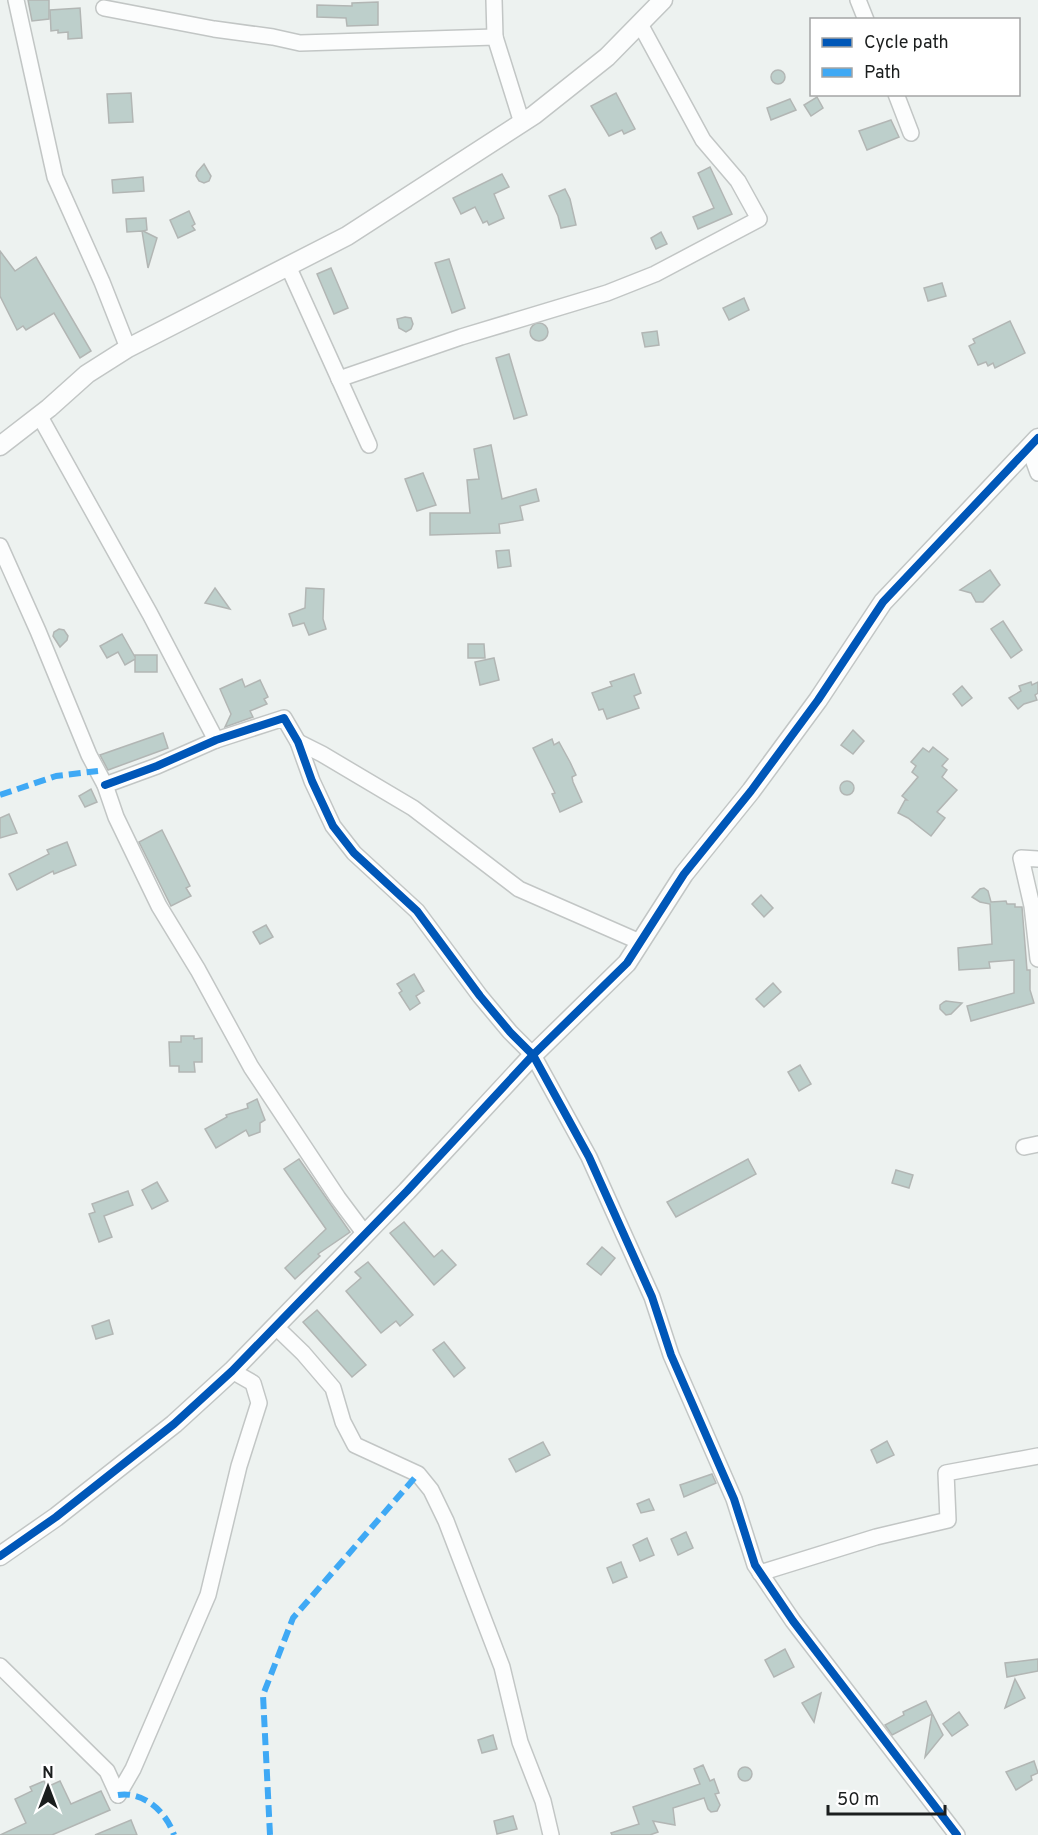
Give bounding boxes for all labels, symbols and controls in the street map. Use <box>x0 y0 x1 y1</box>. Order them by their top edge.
legend <box>810 18 1020 96</box>
text: Cycle path <box>864 32 949 55</box>
text: Path <box>864 62 901 85</box>
north arrow <box>18 1757 78 1817</box>
text: N <box>42 1764 54 1784</box>
scale bar <box>828 1778 945 1816</box>
text: 50 m <box>837 1789 879 1812</box>

